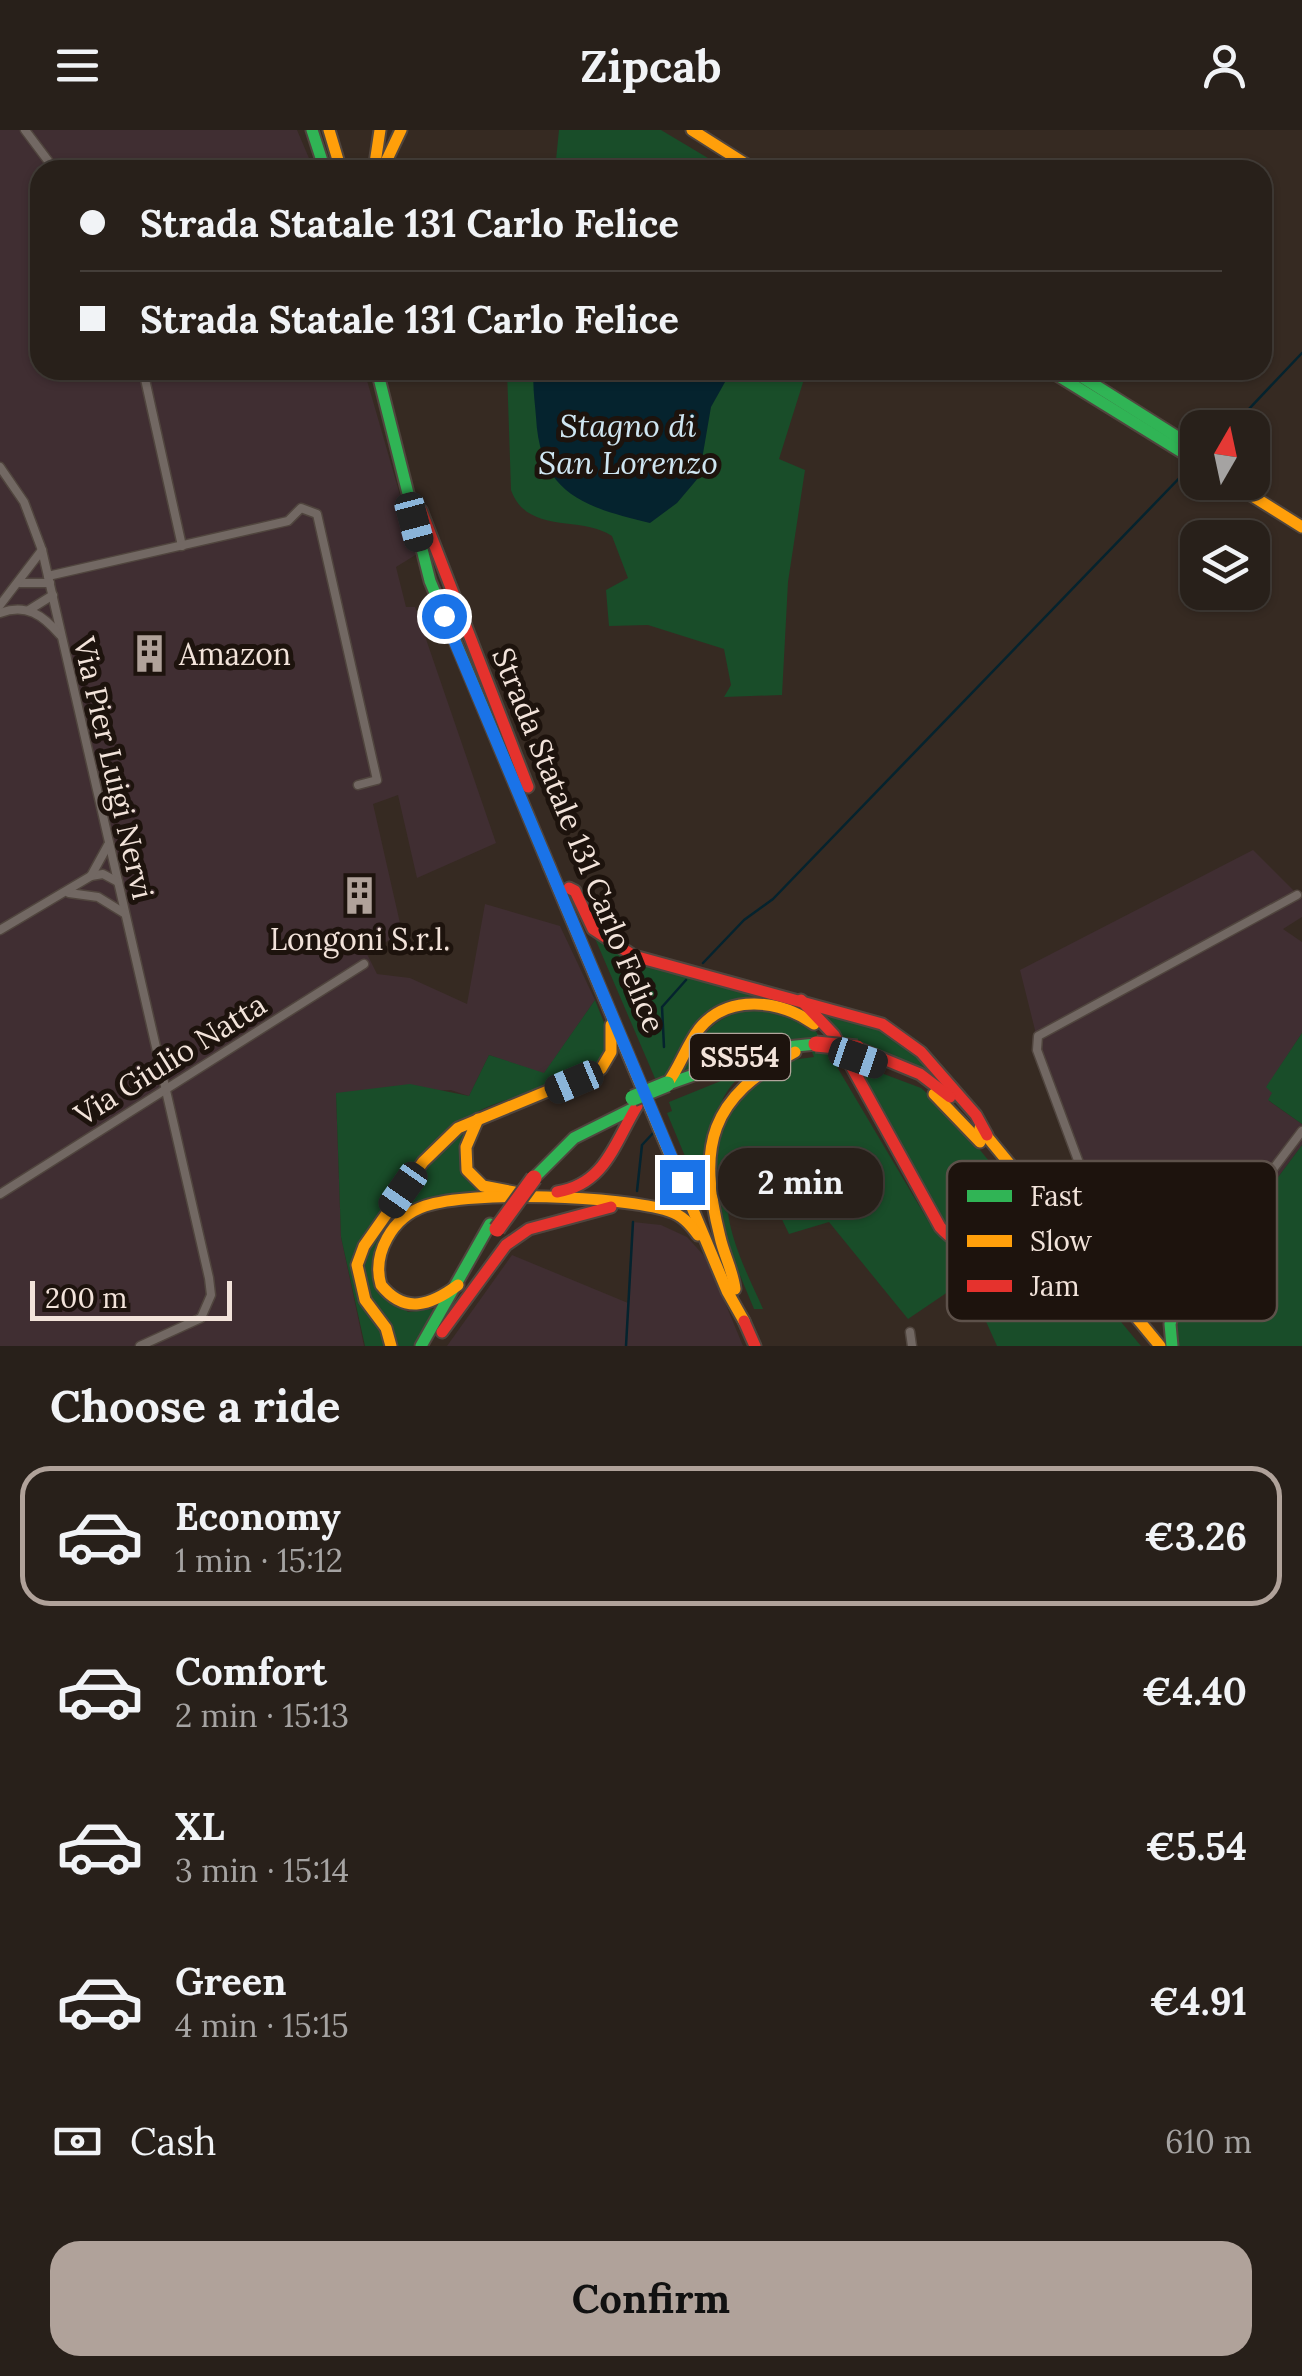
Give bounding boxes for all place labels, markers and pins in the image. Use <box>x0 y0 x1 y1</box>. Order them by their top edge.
building icon: Amazon <box>128 633 170 675</box>
place label: Amazon <box>178 635 291 673</box>
building icon: Longoni S.r.l. <box>339 874 381 916</box>
place label: Longoni S.r.l. <box>270 920 450 959</box>

